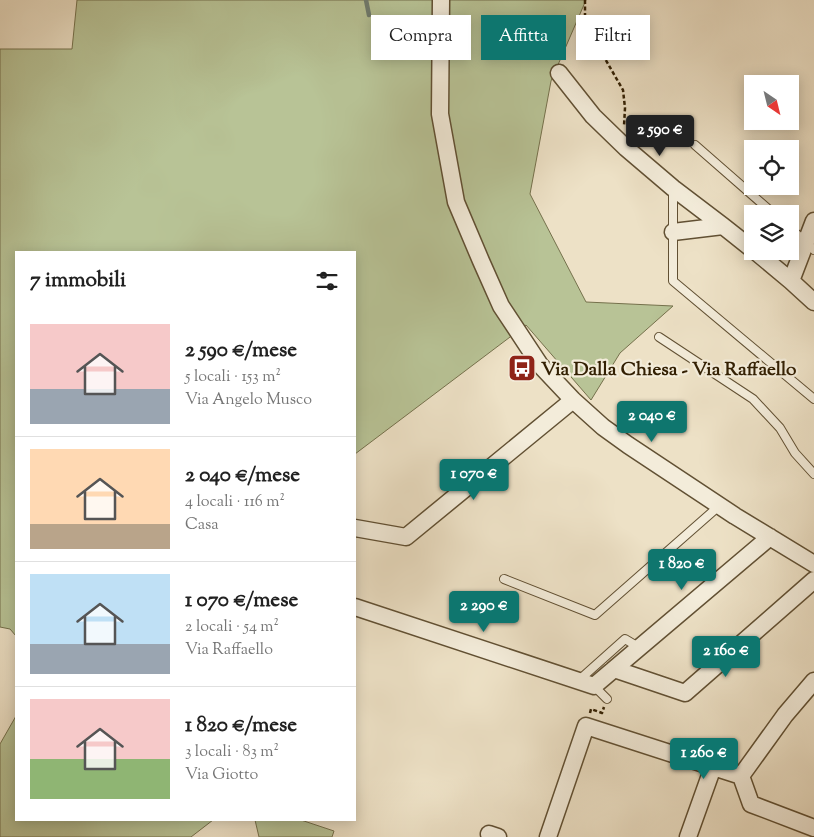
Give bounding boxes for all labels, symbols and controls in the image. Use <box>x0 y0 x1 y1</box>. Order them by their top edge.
chip: Compra <box>371 15 471 60</box>
chip: Affitta <box>481 15 566 60</box>
chip: Filtri <box>576 15 650 60</box>
north arrow <box>744 75 799 130</box>
map controls <box>744 75 799 260</box>
pin: 2 590 € <box>614 114 706 157</box>
text: 2 590 € <box>637 119 683 142</box>
button: locate <box>744 140 799 195</box>
button: layers <box>744 205 799 260</box>
text: 7 immobili <box>30 266 126 296</box>
icon: filters <box>313 267 341 295</box>
text: 2 590 €/mese <box>185 336 297 366</box>
icon: home <box>70 344 130 404</box>
bus stop icon: Via Dalla Chiesa - Via Raffaello <box>507 353 537 383</box>
place label: Via Dalla Chiesa - Via Raffaello <box>541 357 797 384</box>
text: 5 locali · 153 m² <box>185 366 281 389</box>
text: Via Angelo Musco <box>185 389 312 412</box>
pin: 2 040 € <box>606 400 698 443</box>
text: 2 040 € <box>628 405 676 428</box>
pin: 1 070 € <box>428 458 520 501</box>
text: 2 040 €/mese <box>185 461 300 491</box>
text: 1 070 € <box>451 463 497 486</box>
icon: home <box>70 469 130 529</box>
text: 4 locali · 116 m² <box>185 491 285 514</box>
text: Casa <box>185 514 219 537</box>
pin: 1 820 € <box>636 548 728 591</box>
text: 1 820 € <box>659 553 705 576</box>
text: 1 070 €/mese <box>185 586 298 616</box>
pin: 2 290 € <box>438 590 530 633</box>
icon: home <box>70 594 130 654</box>
text: 2 290 € <box>460 595 508 618</box>
text: 2 locali · 54 m² <box>185 616 279 639</box>
pin: 2 160 € <box>680 636 772 678</box>
text: Via Raffaello <box>185 639 273 662</box>
text: 2 160 € <box>703 640 749 663</box>
text: 1 820 €/mese <box>185 711 297 741</box>
icon: home <box>70 719 130 779</box>
pin: 1 260 € <box>658 738 750 780</box>
text: 3 locali · 83 m² <box>185 741 279 764</box>
text: 1 260 € <box>681 742 727 765</box>
text: Via Giotto <box>185 764 258 787</box>

